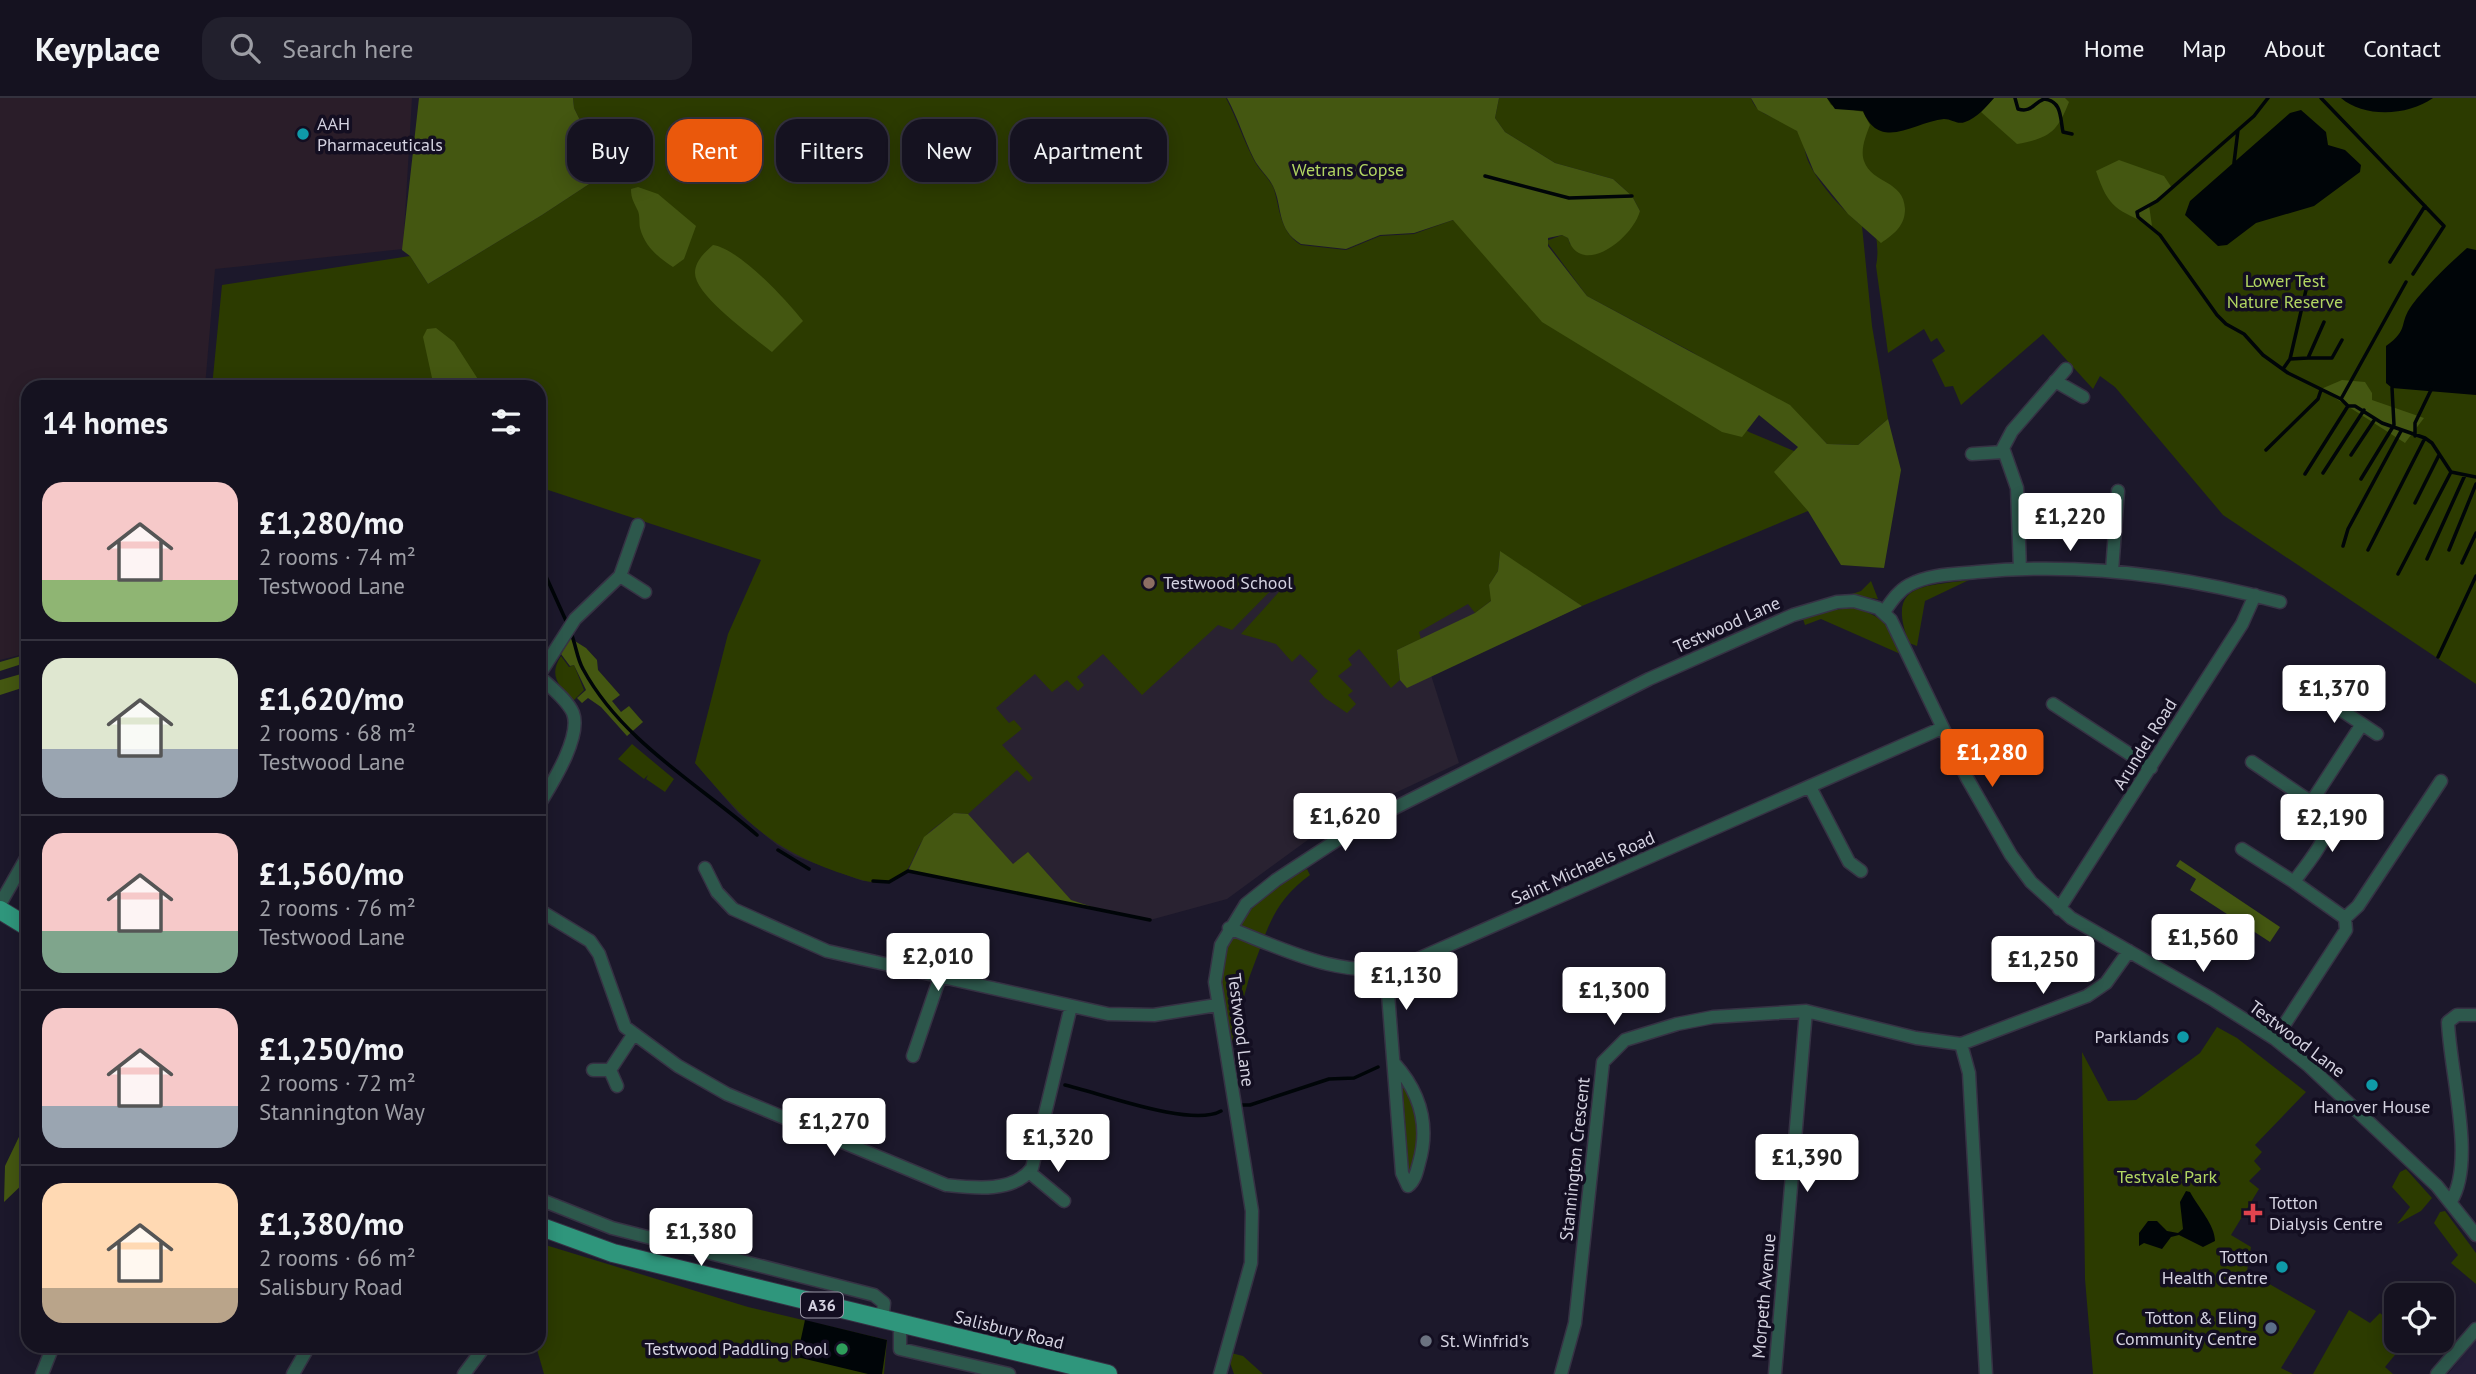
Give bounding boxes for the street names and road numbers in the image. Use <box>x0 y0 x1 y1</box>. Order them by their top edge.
street label: Testwood Lane <box>1670 591 1784 658</box>
street label: Arundel Road <box>2107 694 2182 794</box>
street label: Saint Michaels Road <box>1507 826 1658 910</box>
street label: Testwood Lane <box>1223 972 1260 1088</box>
street label: Testwood Lane <box>2245 995 2350 1082</box>
street label: Stannington Crescent <box>1554 1076 1595 1242</box>
street label: Morpeth Avenue <box>1747 1233 1780 1359</box>
road number: A36 <box>801 1292 843 1317</box>
street label: Salisbury Road <box>952 1305 1066 1354</box>

